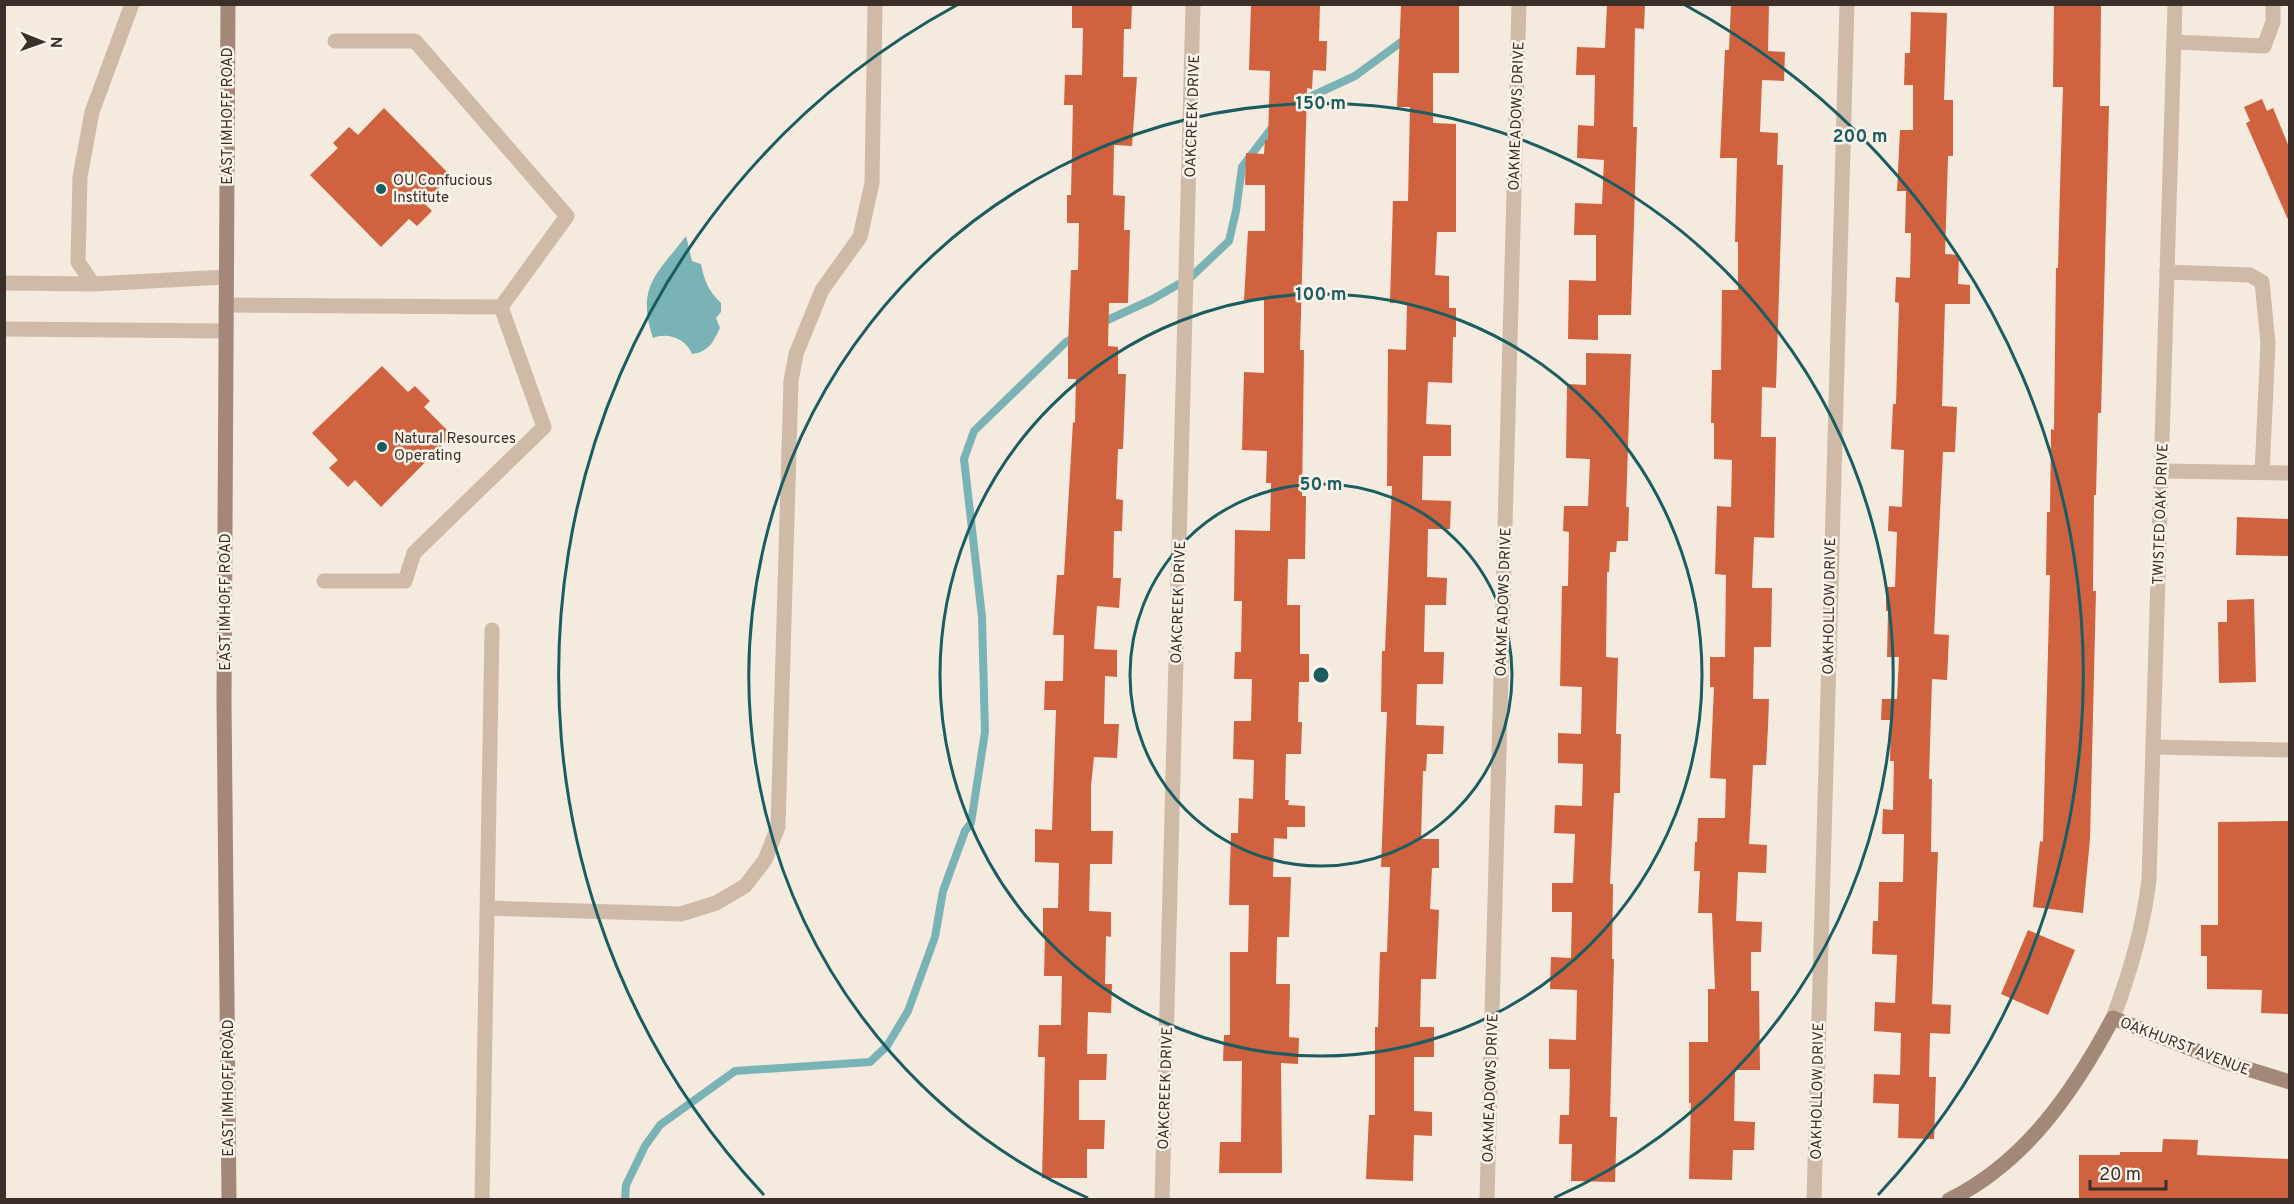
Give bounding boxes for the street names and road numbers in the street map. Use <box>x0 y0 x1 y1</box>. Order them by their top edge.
street label: OAKMEADOWS DRIVE <box>1505 41 1530 191</box>
street label: EAST IMHOFF ROAD <box>219 47 238 185</box>
street label: OAKCREEK DRIVE <box>1182 54 1205 178</box>
street label: TWISTED OAK DRIVE <box>2150 443 2173 585</box>
street label: OAKMEADOWS DRIVE <box>1492 527 1517 677</box>
street label: EAST IMHOFF ROAD <box>217 533 236 671</box>
street label: OAKHOLLOW DRIVE <box>1820 537 1841 675</box>
street label: OAKCREEK DRIVE <box>1168 540 1191 664</box>
street label: OAKMEADOWS DRIVE <box>1479 1013 1504 1163</box>
street label: OAKHURST AVENUE <box>2117 1014 2252 1081</box>
street label: EAST IMHOFF ROAD <box>220 1019 239 1157</box>
street label: OAKHOLLOW DRIVE <box>1808 1022 1829 1160</box>
street label: OAKCREEK DRIVE <box>1155 1026 1178 1150</box>

